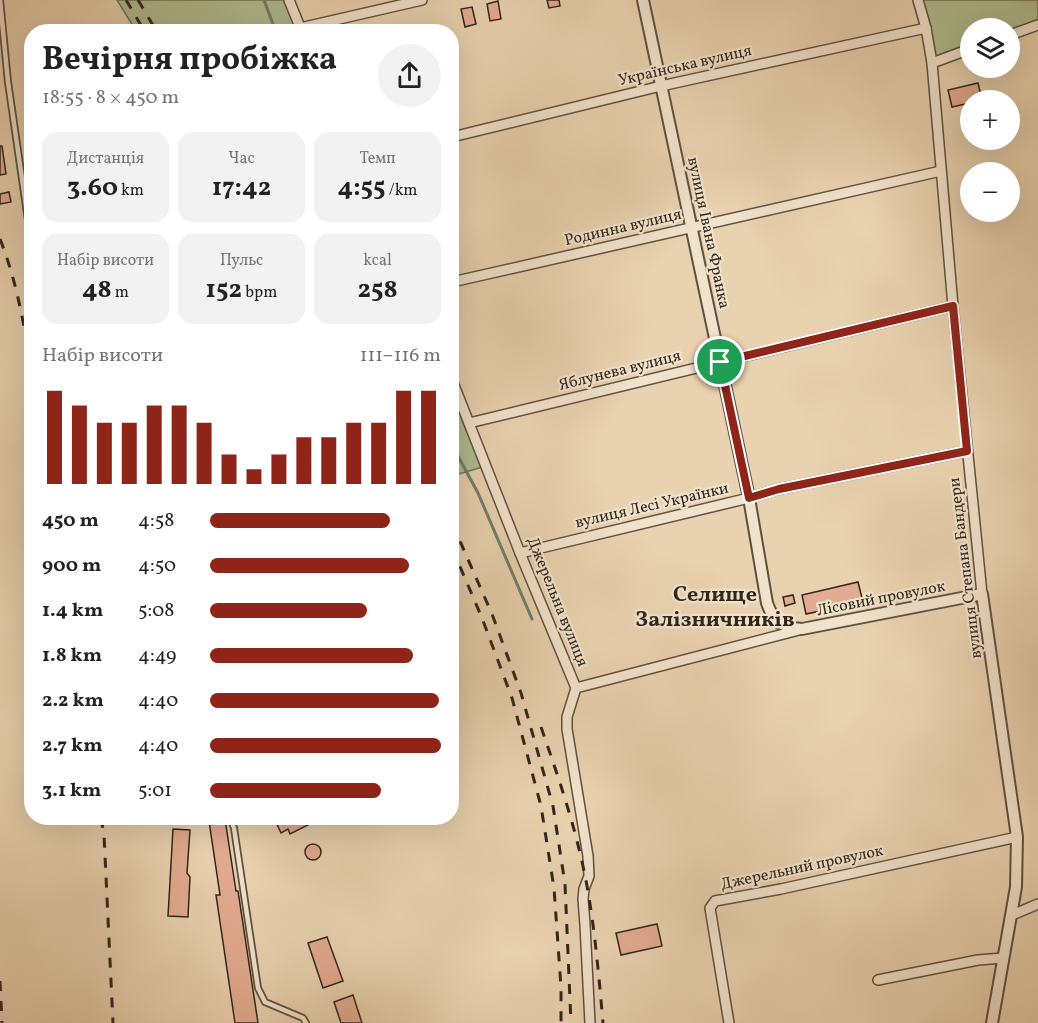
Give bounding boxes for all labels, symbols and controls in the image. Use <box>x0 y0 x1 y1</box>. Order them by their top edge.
map controls <box>960 18 1020 222</box>
button: layers <box>960 18 1020 78</box>
text: Вечірня пробіжка <box>42 38 337 84</box>
street label: Українська вулиця <box>616 40 754 92</box>
button: share <box>378 44 441 107</box>
text: 18:55 · 8 × 450 m <box>42 84 179 112</box>
button: + <box>960 90 1020 150</box>
text: Дистанція <box>67 148 144 170</box>
text: Час <box>228 148 255 170</box>
text: Темп <box>359 148 396 170</box>
street label: вулиця Івана Франка <box>681 155 735 311</box>
button: − <box>960 162 1020 222</box>
text: 3.60 <box>67 170 118 206</box>
text: 17:42 <box>212 170 271 206</box>
text: 4:55 <box>337 170 386 206</box>
text: km <box>118 180 144 202</box>
text: /km <box>386 180 418 202</box>
street label: Родинна вулиця <box>562 204 684 252</box>
text: Набір висоти <box>57 250 154 272</box>
text: Пульс <box>220 250 263 272</box>
text: kcal <box>363 250 392 272</box>
text: 48 <box>82 272 112 308</box>
text: 152 <box>206 272 242 308</box>
text: 258 <box>357 272 398 308</box>
text: m <box>112 282 129 304</box>
text: bpm <box>242 282 277 304</box>
pin <box>694 336 745 387</box>
text: Набір висоти <box>42 342 163 370</box>
text: 111–116 m <box>360 342 441 370</box>
street label: Яблунева вулиця <box>557 345 683 397</box>
icon: arrive <box>703 345 736 378</box>
street label: вулиця Степана Бандери <box>944 476 988 660</box>
street label: вулиця Лесі Українки <box>573 478 731 534</box>
text: 450 m <box>42 507 99 535</box>
text: 4:58 <box>138 507 174 535</box>
street label: Джерельна вулиця <box>521 534 593 670</box>
text: 900 m <box>42 552 101 580</box>
text: 4:50 <box>138 552 176 580</box>
street label: Лісовий провулок <box>815 576 948 622</box>
district label: Селище Залізничників <box>635 580 795 636</box>
text: 1.4 km <box>42 597 103 625</box>
text: 5:08 <box>138 597 175 625</box>
text: 1.8 km <box>42 642 102 670</box>
text: 4:49 <box>138 642 176 670</box>
text: 2.2 km <box>42 687 104 715</box>
text: 4:40 <box>138 687 178 715</box>
text: 2.7 km <box>42 732 103 760</box>
text: 4:40 <box>138 732 178 760</box>
text: 3.1 km <box>42 777 101 805</box>
text: 5:01 <box>138 777 172 805</box>
street label: Джерельний провулок <box>719 840 886 896</box>

